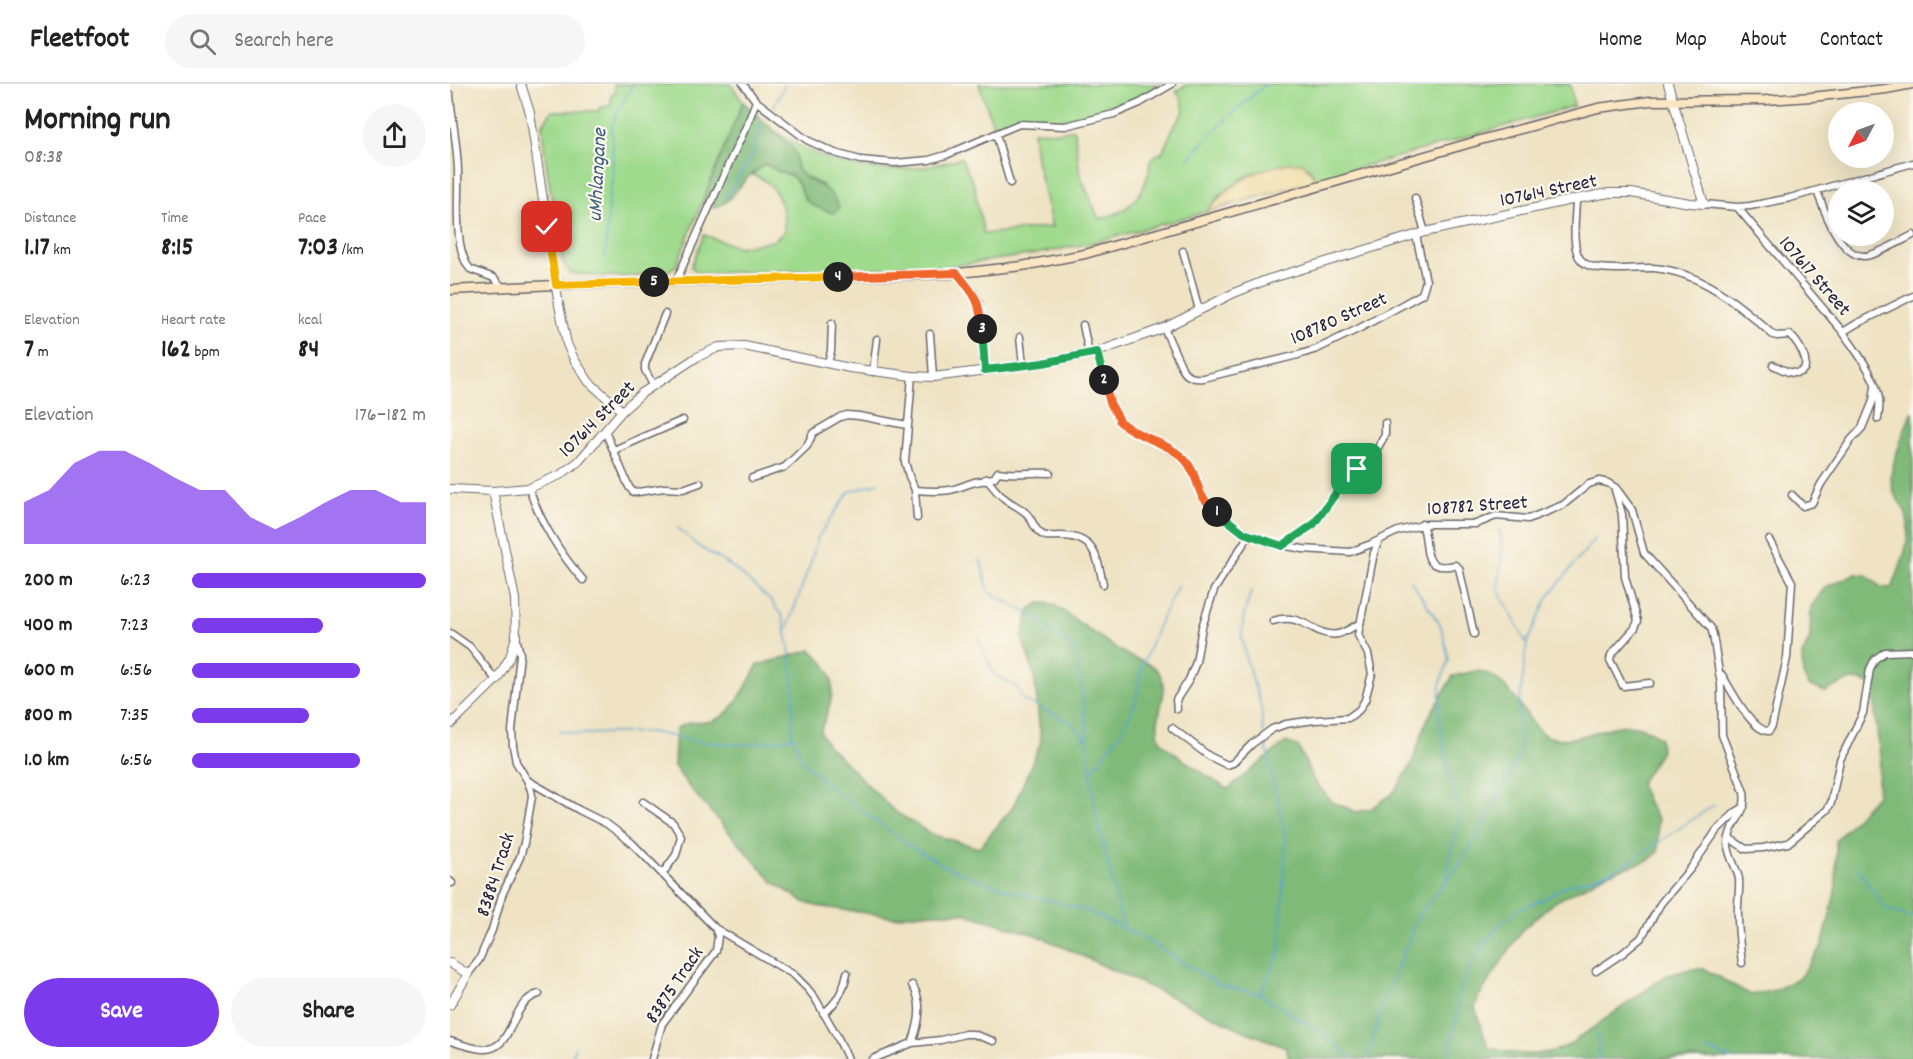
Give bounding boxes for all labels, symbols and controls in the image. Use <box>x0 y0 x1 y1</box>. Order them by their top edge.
search box <box>165 14 585 68</box>
text: Fleetfoot <box>30 21 129 61</box>
icon: search <box>186 25 219 58</box>
text: Search here <box>234 26 334 57</box>
text: Home <box>1598 26 1642 56</box>
text: Map <box>1675 26 1707 56</box>
text: About <box>1740 26 1787 56</box>
text: Contact <box>1820 26 1883 56</box>
text: Morning run <box>24 98 171 145</box>
north arrow <box>1828 102 1894 168</box>
map controls <box>1828 102 1894 246</box>
button: share <box>363 104 426 167</box>
water label: uMhlangane <box>582 126 617 223</box>
text: 08:38 <box>24 144 63 172</box>
street label: 107614 Street <box>1497 168 1600 216</box>
button: layers <box>1828 180 1894 246</box>
pin <box>521 201 572 252</box>
text: Distance <box>24 207 76 230</box>
text: Time <box>161 207 188 230</box>
text: Pace <box>298 207 326 230</box>
icon: check <box>530 210 563 243</box>
text: 1.17 <box>24 230 50 267</box>
text: 8:15 <box>161 230 193 267</box>
text: 7:03 <box>298 230 338 267</box>
street label: 107617 Street <box>1771 231 1856 323</box>
text: km <box>50 239 71 262</box>
text: /km <box>338 239 364 262</box>
pin: 4 <box>823 262 853 292</box>
text: 4 <box>835 265 841 288</box>
pin: 5 <box>639 267 669 297</box>
text: 5 <box>650 270 658 293</box>
street label: 108780 Street <box>1286 286 1392 353</box>
text: Elevation <box>24 309 80 332</box>
text: Heart rate <box>161 309 226 332</box>
text: kcal <box>298 309 322 332</box>
pin: 3 <box>967 314 997 344</box>
text: 3 <box>978 317 986 340</box>
text: 7 <box>24 332 34 369</box>
text: 162 <box>161 332 191 369</box>
text: 84 <box>298 332 319 369</box>
text: m <box>34 341 49 364</box>
text: bpm <box>191 341 220 364</box>
pin: 2 <box>1089 365 1119 395</box>
text: 2 <box>1101 368 1108 391</box>
street label: 107614 Street <box>553 375 643 465</box>
text: Elevation <box>24 402 94 430</box>
text: 176–182 m <box>355 402 426 430</box>
pin <box>1331 443 1382 494</box>
icon: arrive <box>1340 452 1373 485</box>
street label: 108782 Street <box>1426 490 1529 524</box>
pin: 1 <box>1202 497 1232 527</box>
text: 1 <box>1215 500 1219 523</box>
text: 200 m <box>24 567 73 595</box>
text: 6:23 <box>120 567 151 595</box>
text: 400 m <box>24 612 72 640</box>
text: 7:23 <box>120 612 149 640</box>
text: 600 m <box>24 657 74 685</box>
text: 6:56 <box>120 657 152 685</box>
text: 800 m <box>24 702 72 730</box>
text: 7:35 <box>120 702 149 730</box>
text: 1.0 km <box>24 747 69 775</box>
text: 6:56 <box>120 747 152 775</box>
street label: 83884 Track <box>470 829 524 921</box>
street label: 83875 Track <box>639 942 712 1030</box>
button: Save <box>24 978 219 1047</box>
button: Share <box>231 978 426 1047</box>

